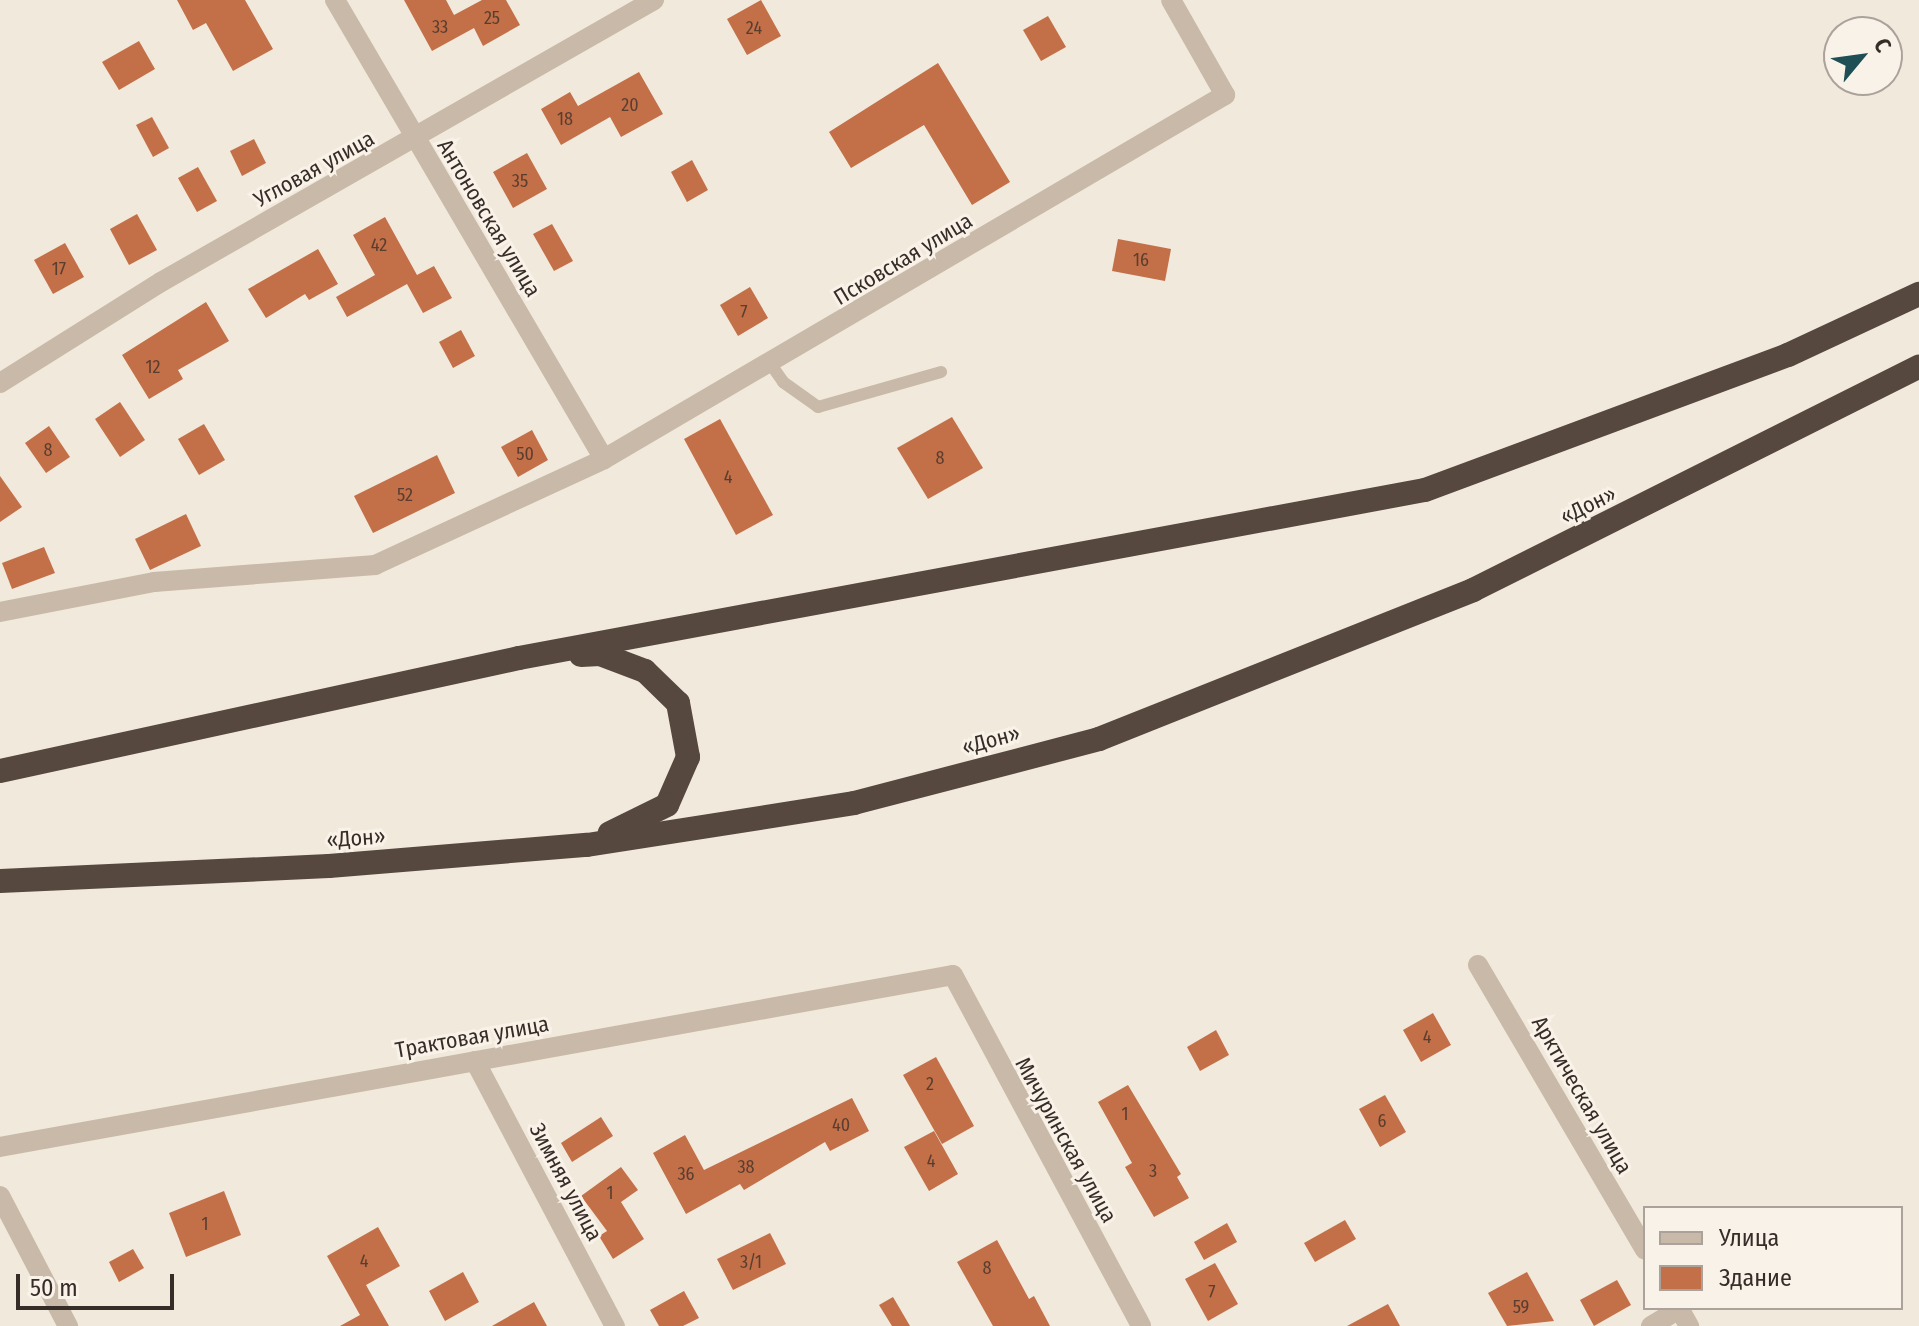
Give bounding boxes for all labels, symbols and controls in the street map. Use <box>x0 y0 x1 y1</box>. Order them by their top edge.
house number: 25 <box>484 7 500 29</box>
house number: 33 <box>432 16 448 38</box>
north arrow <box>1823 16 1903 96</box>
house number: 24 <box>746 17 762 39</box>
text: С <box>1868 34 1897 57</box>
house number: 20 <box>621 94 639 116</box>
house number: 18 <box>557 108 573 130</box>
street label: Угловая улица <box>249 125 379 213</box>
street label: Антоновская улица <box>432 135 546 301</box>
house number: 35 <box>512 170 528 192</box>
street label: Псковская улица <box>829 207 977 311</box>
house number: 42 <box>371 234 387 256</box>
house number: 16 <box>1133 249 1149 271</box>
house number: 17 <box>52 258 66 280</box>
house number: 7 <box>740 301 748 323</box>
house number: 12 <box>146 356 160 378</box>
house number: 8 <box>44 439 52 461</box>
house number: 50 <box>516 443 534 465</box>
house number: 8 <box>936 447 944 469</box>
house number: 4 <box>724 466 732 488</box>
street label: «Дон» <box>1556 480 1620 530</box>
house number: 52 <box>397 484 413 506</box>
street label: «Дон» <box>959 720 1023 760</box>
street label: «Дон» <box>326 823 386 853</box>
street label: Трактовая улица <box>393 1010 551 1064</box>
street label: Арктическая улица <box>1526 1012 1638 1178</box>
house number: 4 <box>1423 1026 1431 1048</box>
street label: Мичуринская улица <box>1010 1053 1122 1227</box>
house number: 2 <box>926 1073 934 1095</box>
house number: 1 <box>1121 1103 1129 1125</box>
house number: 6 <box>1378 1110 1386 1132</box>
house number: 40 <box>832 1114 850 1136</box>
street label: Зимняя улица <box>524 1119 608 1245</box>
house number: 4 <box>927 1150 935 1172</box>
house number: 38 <box>737 1156 755 1178</box>
house number: 3 <box>1149 1160 1157 1182</box>
house number: 36 <box>677 1163 695 1185</box>
house number: 1 <box>606 1182 614 1204</box>
legend <box>1643 1206 1903 1310</box>
house number: 1 <box>201 1213 209 1235</box>
text: Улица <box>1719 1224 1779 1252</box>
house number: 4 <box>360 1250 368 1272</box>
house number: 3/1 <box>740 1251 762 1273</box>
house number: 8 <box>983 1257 991 1279</box>
scale bar <box>20 1258 178 1308</box>
text: Здание <box>1719 1264 1792 1292</box>
text: 50 m <box>30 1274 78 1302</box>
house number: 7 <box>1208 1281 1216 1303</box>
house number: 59 <box>1513 1296 1529 1318</box>

